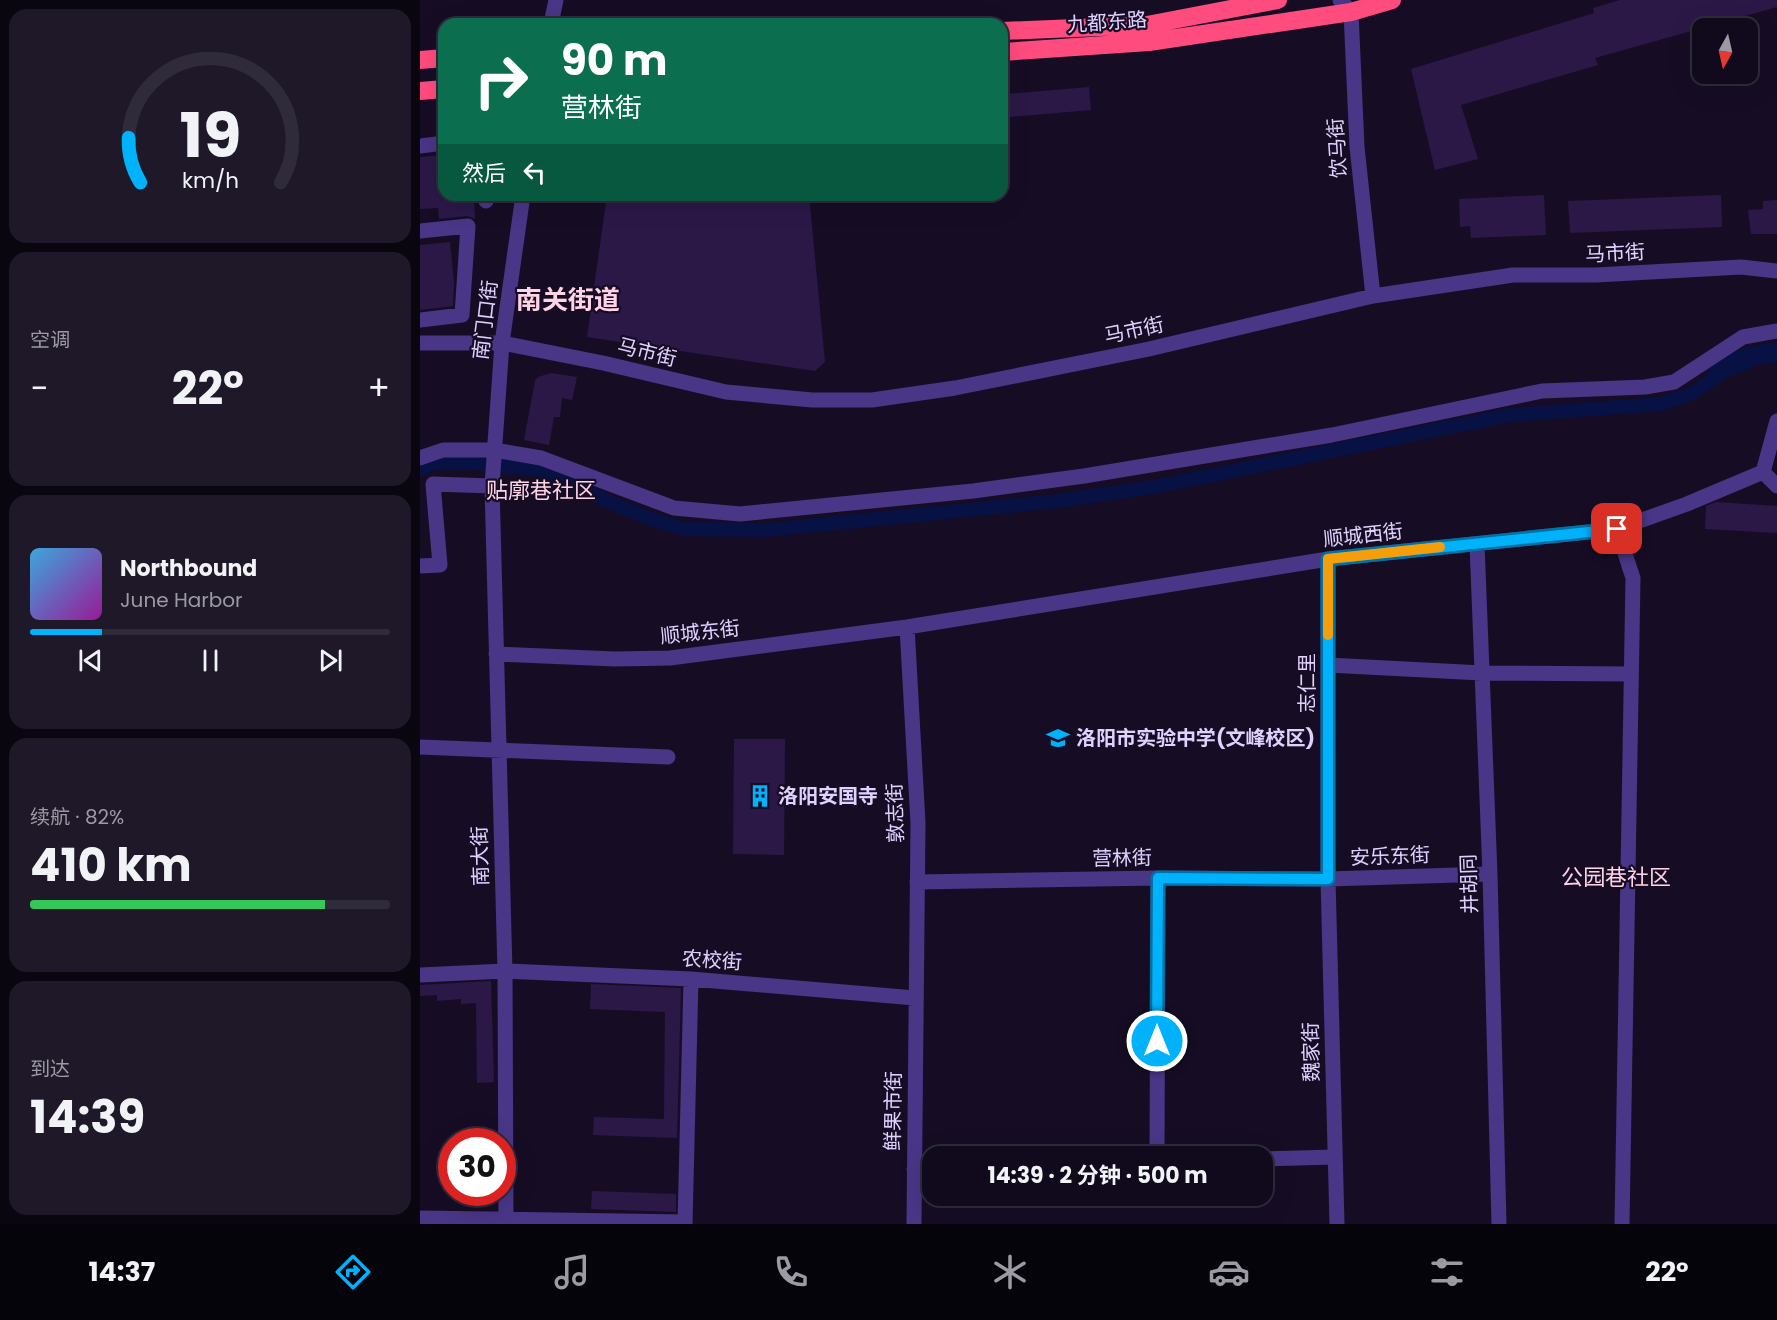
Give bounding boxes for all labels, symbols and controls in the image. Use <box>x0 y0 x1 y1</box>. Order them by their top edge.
street label: 九都东路 <box>1066 5 1148 39</box>
north arrow <box>1692 18 1758 84</box>
map controls <box>1692 18 1758 84</box>
text: 90 m <box>561 31 668 90</box>
icon: right <box>462 42 540 120</box>
text: 营林街 <box>561 89 642 126</box>
text: 19 <box>179 91 241 179</box>
street label: 饮马街 <box>1321 117 1353 179</box>
icon: left <box>518 156 551 189</box>
text: 然后 <box>462 158 506 189</box>
text: km/h <box>181 165 239 196</box>
street label: 马市街 <box>1584 237 1646 269</box>
street label: 南门口街 <box>466 279 504 361</box>
district label: 南关街道 <box>516 282 620 318</box>
street label: 马市街 <box>1102 310 1166 350</box>
text: 空调 <box>30 326 70 354</box>
street label: 马市街 <box>615 331 679 373</box>
text: 22° <box>172 357 244 420</box>
text: − <box>30 365 48 412</box>
text: + <box>367 365 390 412</box>
district label: 贴廓巷社区 <box>486 475 596 506</box>
pin <box>1591 503 1642 554</box>
icon: arrive <box>1600 512 1633 545</box>
street label: 顺城西街 <box>1322 517 1404 553</box>
text: Northbound <box>120 553 257 584</box>
text: June Harbor <box>120 586 243 614</box>
street label: 顺城东街 <box>659 614 741 650</box>
icon: previous <box>74 644 107 677</box>
icon: pause <box>194 644 227 677</box>
icon: next <box>314 644 347 677</box>
street label: 志仁里 <box>1293 653 1321 713</box>
place label: 洛阳市实验中学(文峰校区) <box>1076 724 1315 752</box>
school or university icon: 洛阳市实验中学(文峰校区) <box>1045 725 1071 751</box>
place label: 洛阳安国寺 <box>778 782 878 810</box>
building icon: 洛阳安国寺 <box>747 783 773 809</box>
street label: 敦志街 <box>880 783 910 843</box>
text: 续航 · 82% <box>30 803 124 831</box>
street label: 南大街 <box>465 826 495 886</box>
text: 410 km <box>30 834 192 897</box>
street label: 安乐东街 <box>1350 841 1430 871</box>
street label: 营林街 <box>1092 843 1152 873</box>
street label: 井胡同 <box>1454 854 1484 914</box>
district label: 公园巷社区 <box>1561 862 1671 893</box>
street label: 农校街 <box>681 944 743 976</box>
position arrow <box>1125 1009 1189 1073</box>
street label: 魏家街 <box>1296 1022 1326 1082</box>
text: 到达 <box>30 1055 70 1083</box>
street label: 鲜果市街 <box>878 1071 908 1151</box>
text: 14:39 <box>30 1086 145 1149</box>
speed limit sign: 30 <box>438 1128 516 1206</box>
text: 14:39 · 2 分钟 · 500 m <box>987 1160 1208 1191</box>
icon: directions <box>332 1251 374 1293</box>
icon: music <box>551 1251 593 1293</box>
icon: phone <box>770 1251 812 1293</box>
icon: climate <box>989 1251 1031 1293</box>
icon: car <box>1208 1251 1250 1293</box>
icon: filters <box>1426 1251 1468 1293</box>
text: 14:37 <box>88 1253 155 1290</box>
text: 22° <box>1645 1253 1689 1290</box>

